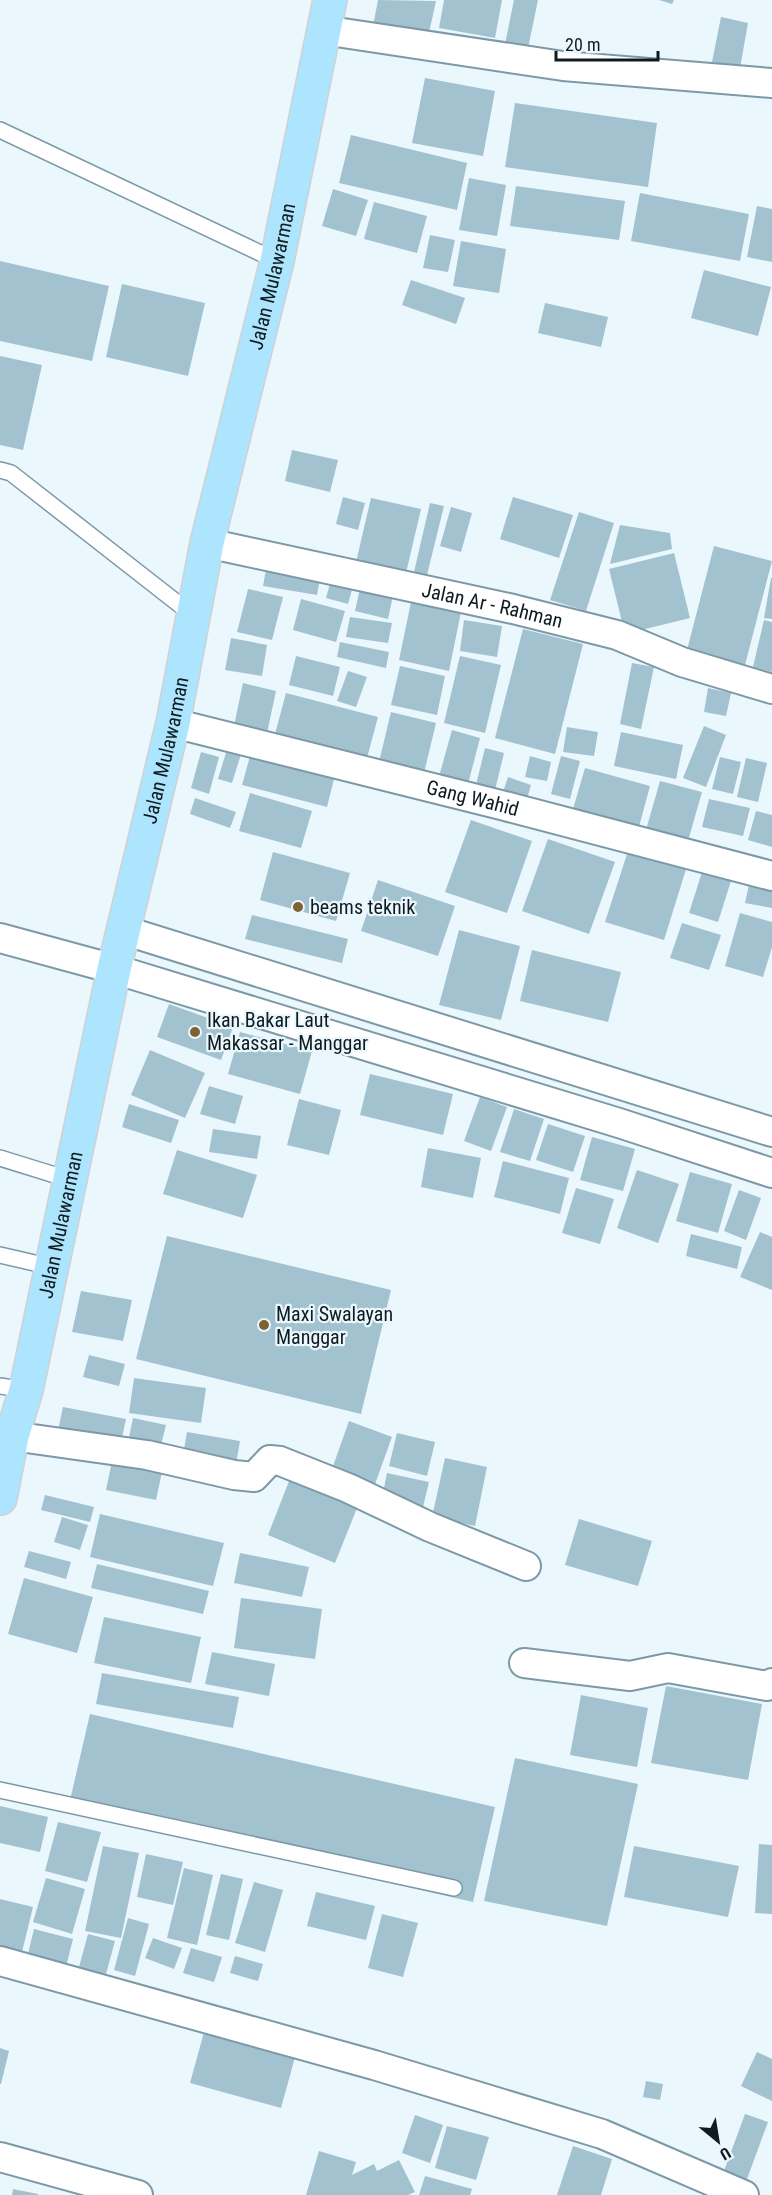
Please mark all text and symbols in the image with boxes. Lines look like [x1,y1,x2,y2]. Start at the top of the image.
scale bar [556,24,658,62]
text: 20 m [565,34,600,55]
street label: Jalan Mulawarman [243,201,300,352]
street label: Jalan Ar - Rahman [420,578,565,633]
street label: Jalan Mulawarman [137,675,193,826]
street label: Gang Wahid [424,775,521,821]
place label: beams teknik [310,895,415,919]
marker: beams teknik [291,900,305,914]
place label: Ikan Bakar Laut Makassar - Manggar [207,1008,368,1055]
marker: Ikan Bakar Laut Makassar - Manggar [188,1025,202,1039]
street label: Jalan Mulawarman [33,1149,88,1301]
place label: Maxi Swalayan Manggar [276,1302,393,1349]
marker: Maxi Swalayan Manggar [257,1318,271,1332]
north arrow [688,2111,748,2171]
text: U [717,2143,734,2164]

